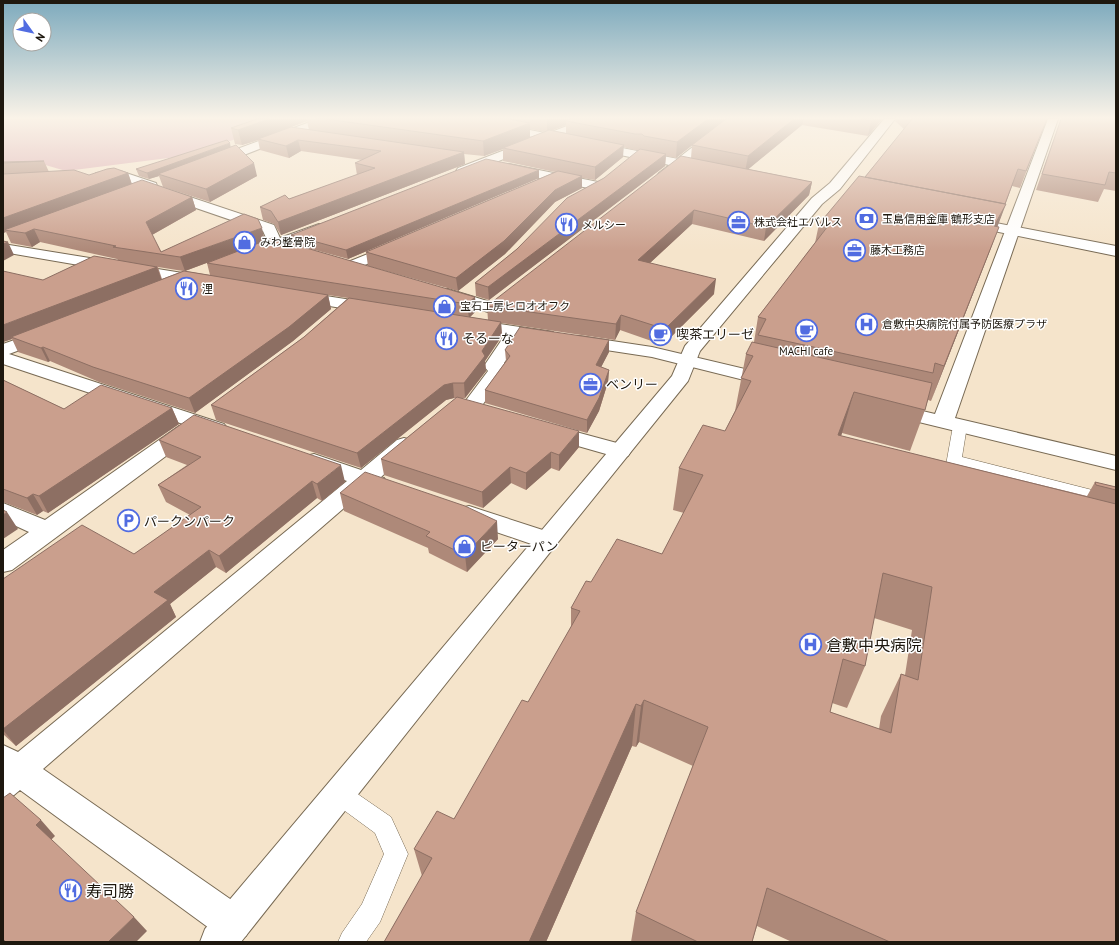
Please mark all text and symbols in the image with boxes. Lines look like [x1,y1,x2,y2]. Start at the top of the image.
north arrow [12,12,52,52]
text: N [33,31,48,44]
bank icon: 玉島信用金庫 鶴形支店 [854,206,880,232]
office icon: 株式会社エバルス [725,209,751,235]
restaurant icon: メルシー [554,212,580,238]
place label: 玉島信用金庫 鶴形支店 [882,212,995,226]
place label: 株式会社エバルス [754,215,842,229]
place label: メルシー [582,218,626,232]
shop icon: みわ整骨院 [231,229,257,255]
place label: みわ整骨院 [260,235,315,249]
office icon: 藤木工務店 [841,237,867,263]
place label: 藤木工務店 [870,243,925,257]
restaurant icon: 浬 [173,276,199,302]
place label: 浬 [202,282,213,296]
shop icon: 宝石工房ヒロオオフク [432,293,458,319]
place label: 宝石工房ヒロオオフク [460,299,570,313]
hospital icon: 倉敷中央病院付属予防医療プラザ [853,311,879,337]
place label: 倉敷中央病院付属予防医療プラザ [882,317,1047,331]
cafe icon: MACHI cafe [793,318,819,344]
cafe icon: 喫茶エリーゼ [648,321,674,347]
restaurant icon: そるーな [433,325,459,351]
place label: 喫茶エリーゼ [676,326,754,343]
place label: そるーな [462,330,514,347]
place label: MACHI cafe [779,344,833,358]
office icon: ベンリー [577,371,603,397]
place label: ベンリー [606,376,658,393]
parking icon: パークンパーク [116,508,142,534]
place label: パークンパーク [144,513,235,530]
shop icon: ピーターパン [451,533,477,559]
place label: ピーターパン [480,538,559,555]
hospital icon: 倉敷中央病院 [798,632,824,658]
place label: 倉敷中央病院 [826,635,922,655]
restaurant icon: 寿司勝 [58,878,84,904]
place label: 寿司勝 [86,881,134,901]

